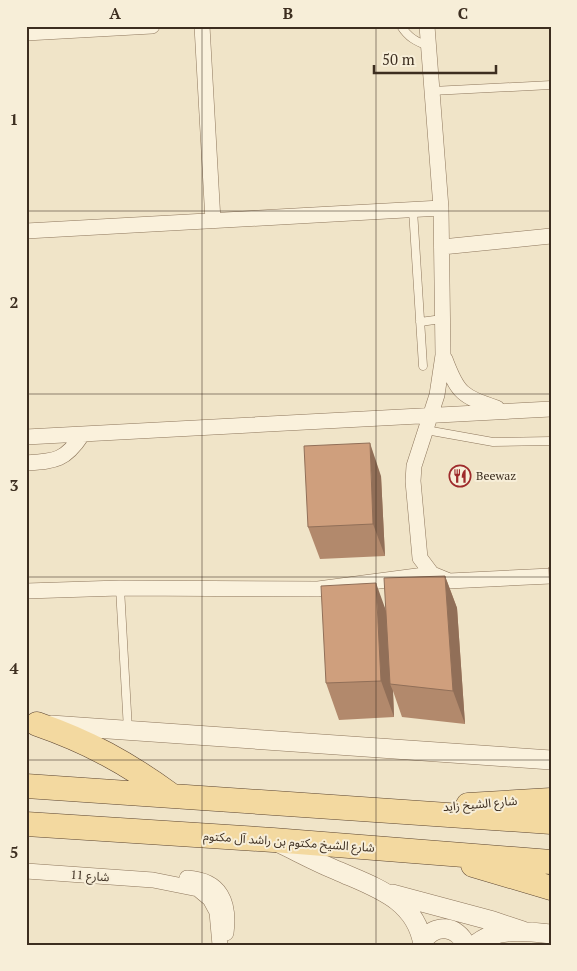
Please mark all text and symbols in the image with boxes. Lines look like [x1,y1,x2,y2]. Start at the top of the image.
text: A [109,2,121,24]
text: B [283,2,293,24]
text: C [458,2,468,24]
scale bar [374,42,497,74]
text: 50 m [382,49,415,69]
text: 1 [9,108,19,130]
text: 2 [9,291,19,313]
restaurant icon: Beewaz [448,464,472,488]
place label: Beewaz [476,468,516,483]
text: 3 [9,474,19,496]
text: 4 [9,657,19,679]
street label: شارع الشيخ زايد [442,793,518,816]
street label: شارع الشيخ مكتوم بن راشد آل مكتوم [203,828,375,857]
text: 5 [9,841,19,863]
street label: شارع 11 [70,867,110,886]

